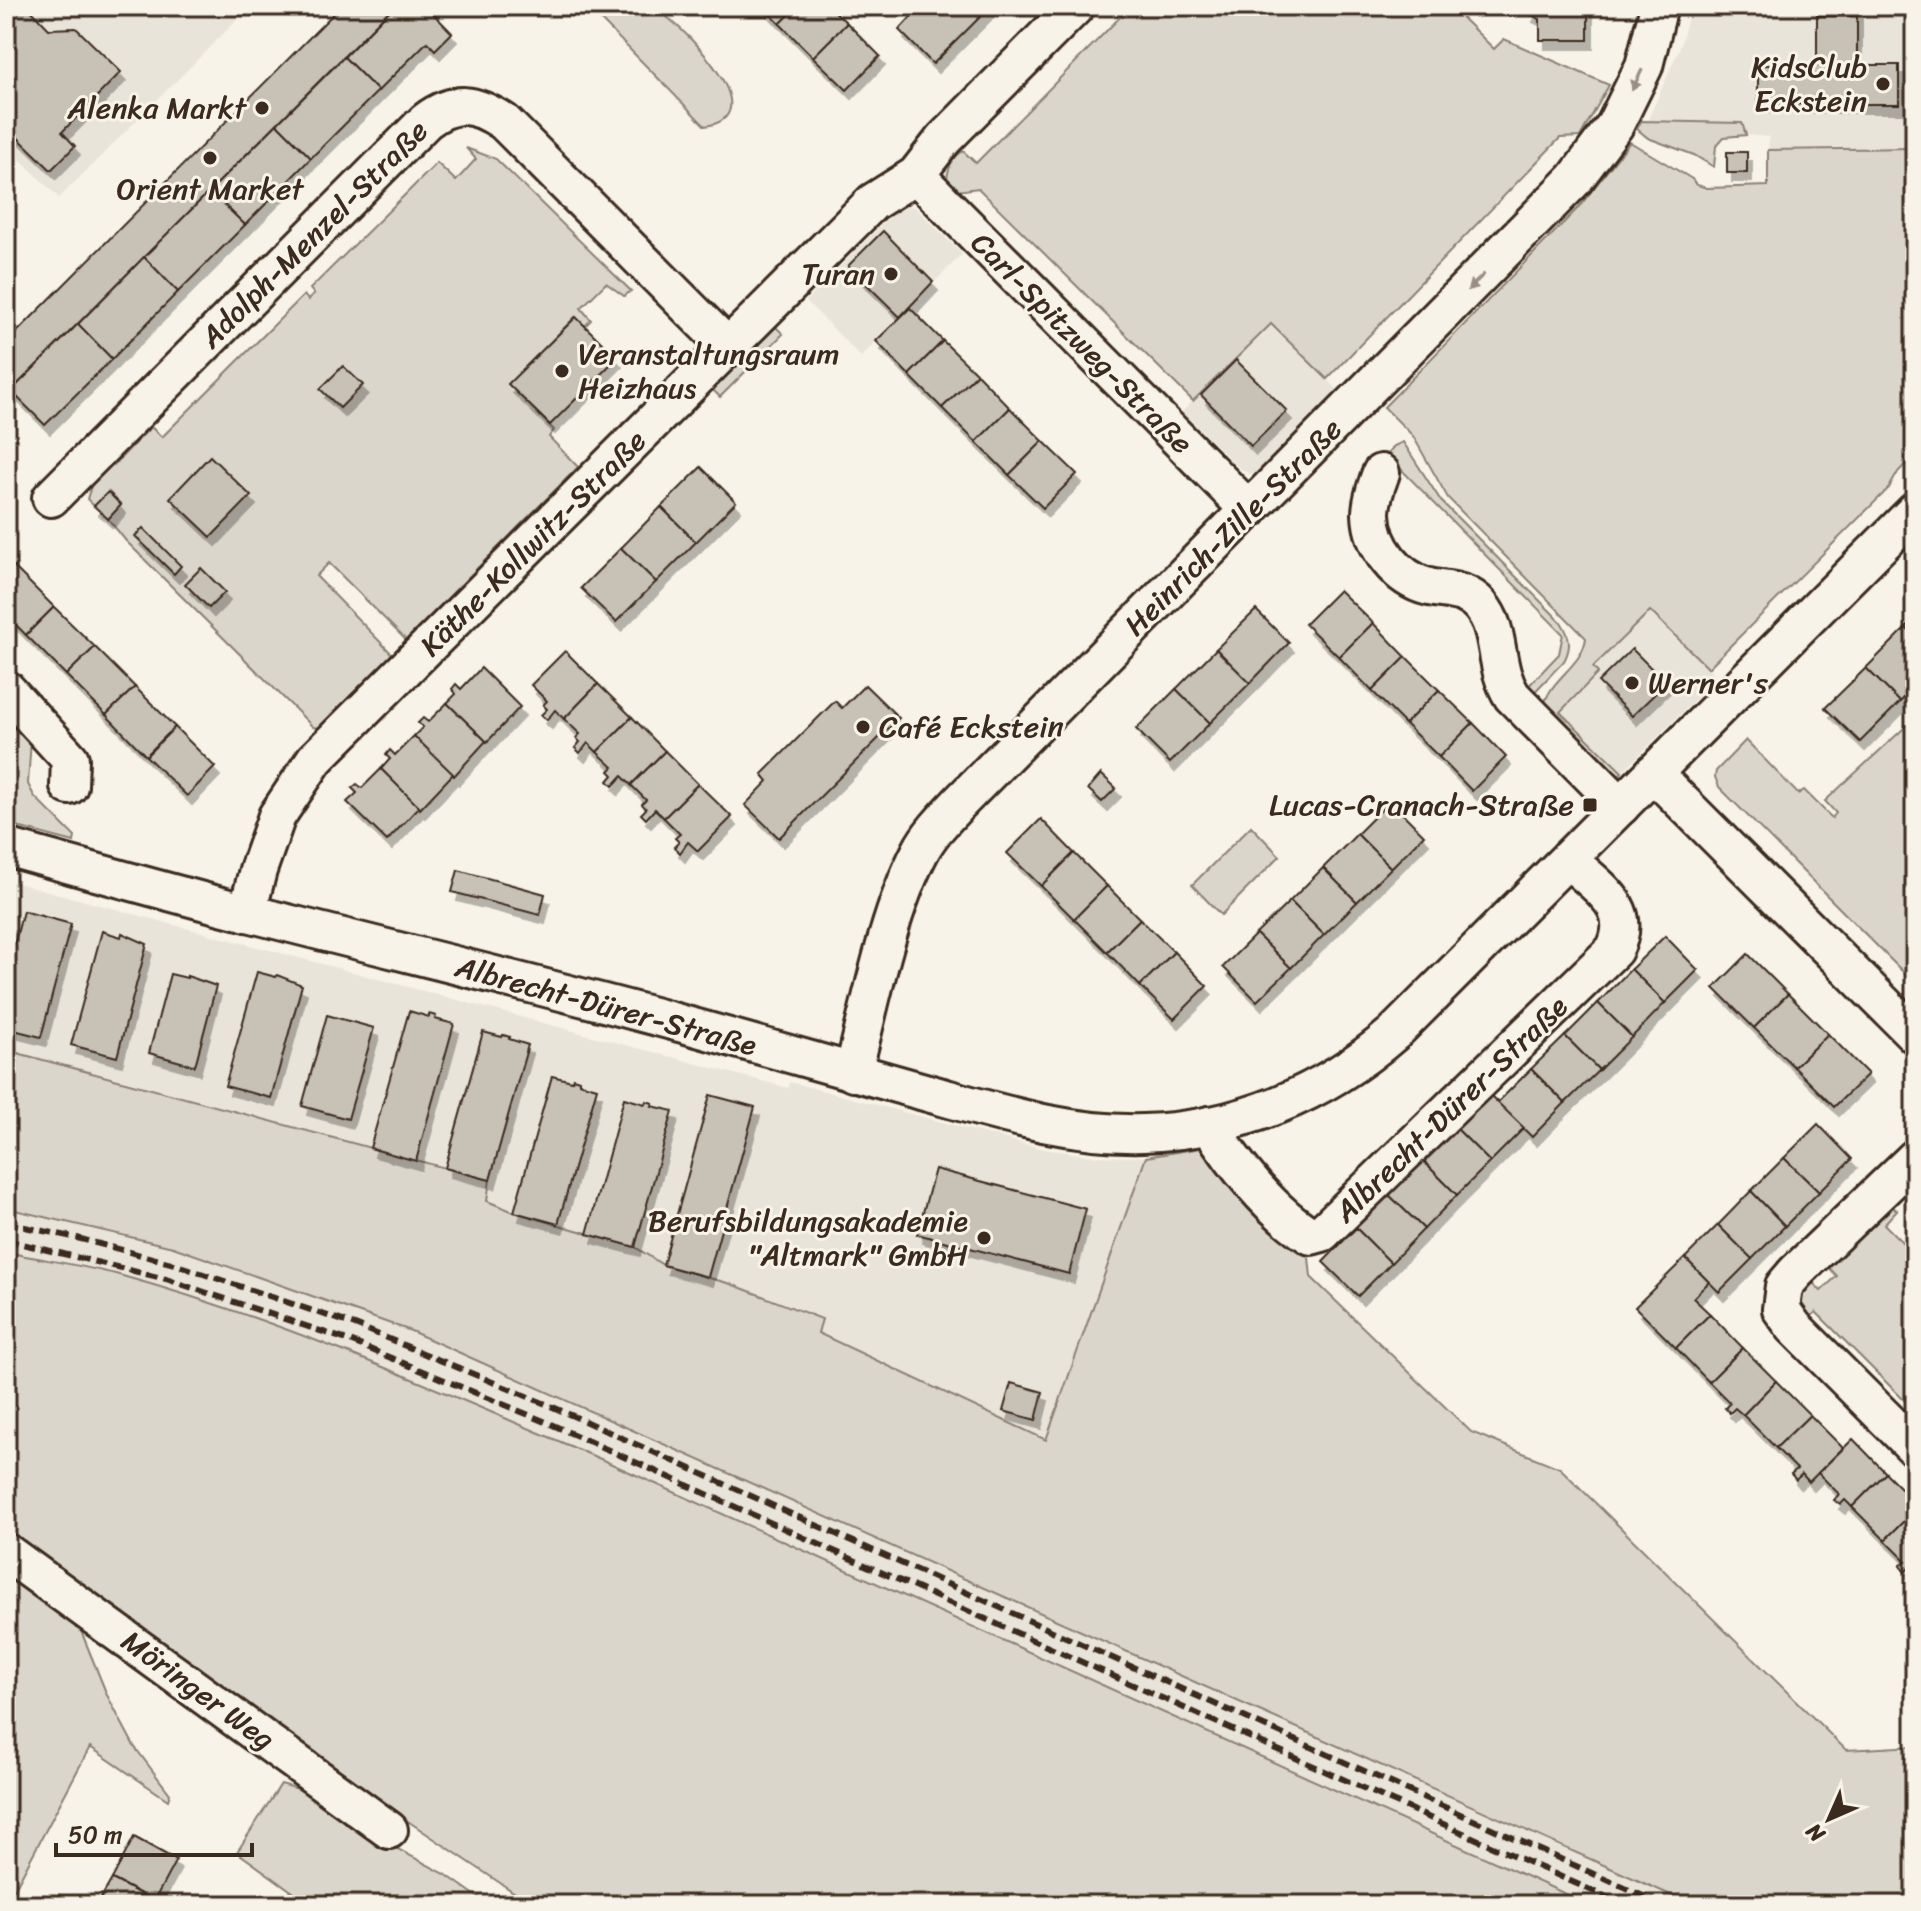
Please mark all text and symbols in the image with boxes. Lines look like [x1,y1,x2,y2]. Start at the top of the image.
place label: KidsClub Eckstein [1751,40,1867,128]
one-way arrow [1630,69,1643,92]
marker: KidsClub Eckstein [1874,75,1892,93]
place label: Alenka Markt [67,81,248,135]
marker: Alenka Markt [253,99,271,117]
street label: Adolph-Menzel-Straße [185,106,442,363]
marker: Orient Market [201,149,219,167]
place label: Orient Market [117,162,305,216]
street label: Carl-Spitzweg-Straße [957,218,1207,468]
place label: Turan [801,247,875,301]
marker: Turan [882,265,900,283]
one-way arrow [1467,272,1486,291]
place label: Veranstaltungsraum Heizhaus [578,327,840,415]
marker: Veranstaltungsraum Heizhaus [553,362,571,380]
street label: Heinrich-Zille-Straße [1110,404,1356,650]
street label: Käthe-Kollwitz-Straße [406,416,660,670]
place label: Werner's [1648,656,1768,710]
marker: Werner's [1623,674,1641,692]
place label: Café Eckstein [879,700,1064,754]
marker: Café Eckstein [854,718,872,736]
place label: Lucas-Cranach-Straße [1269,778,1574,832]
marker: Lucas-Cranach-Straße [1581,796,1599,814]
street label: Albrecht-Dürer-Straße [448,940,763,1072]
street label: Albrecht-Dürer-Straße [1320,982,1581,1237]
place label: Berufsbildungsakademie "Altmark" GmbH [648,1194,968,1282]
marker: Berufsbildungsakademie "Altmark" GmbH [975,1229,993,1247]
street label: Möringer Weg [109,1615,287,1765]
north arrow [1789,1779,1869,1859]
scale bar [56,1807,252,1857]
text: N [1796,1813,1835,1853]
text: 50 m [68,1814,123,1856]

